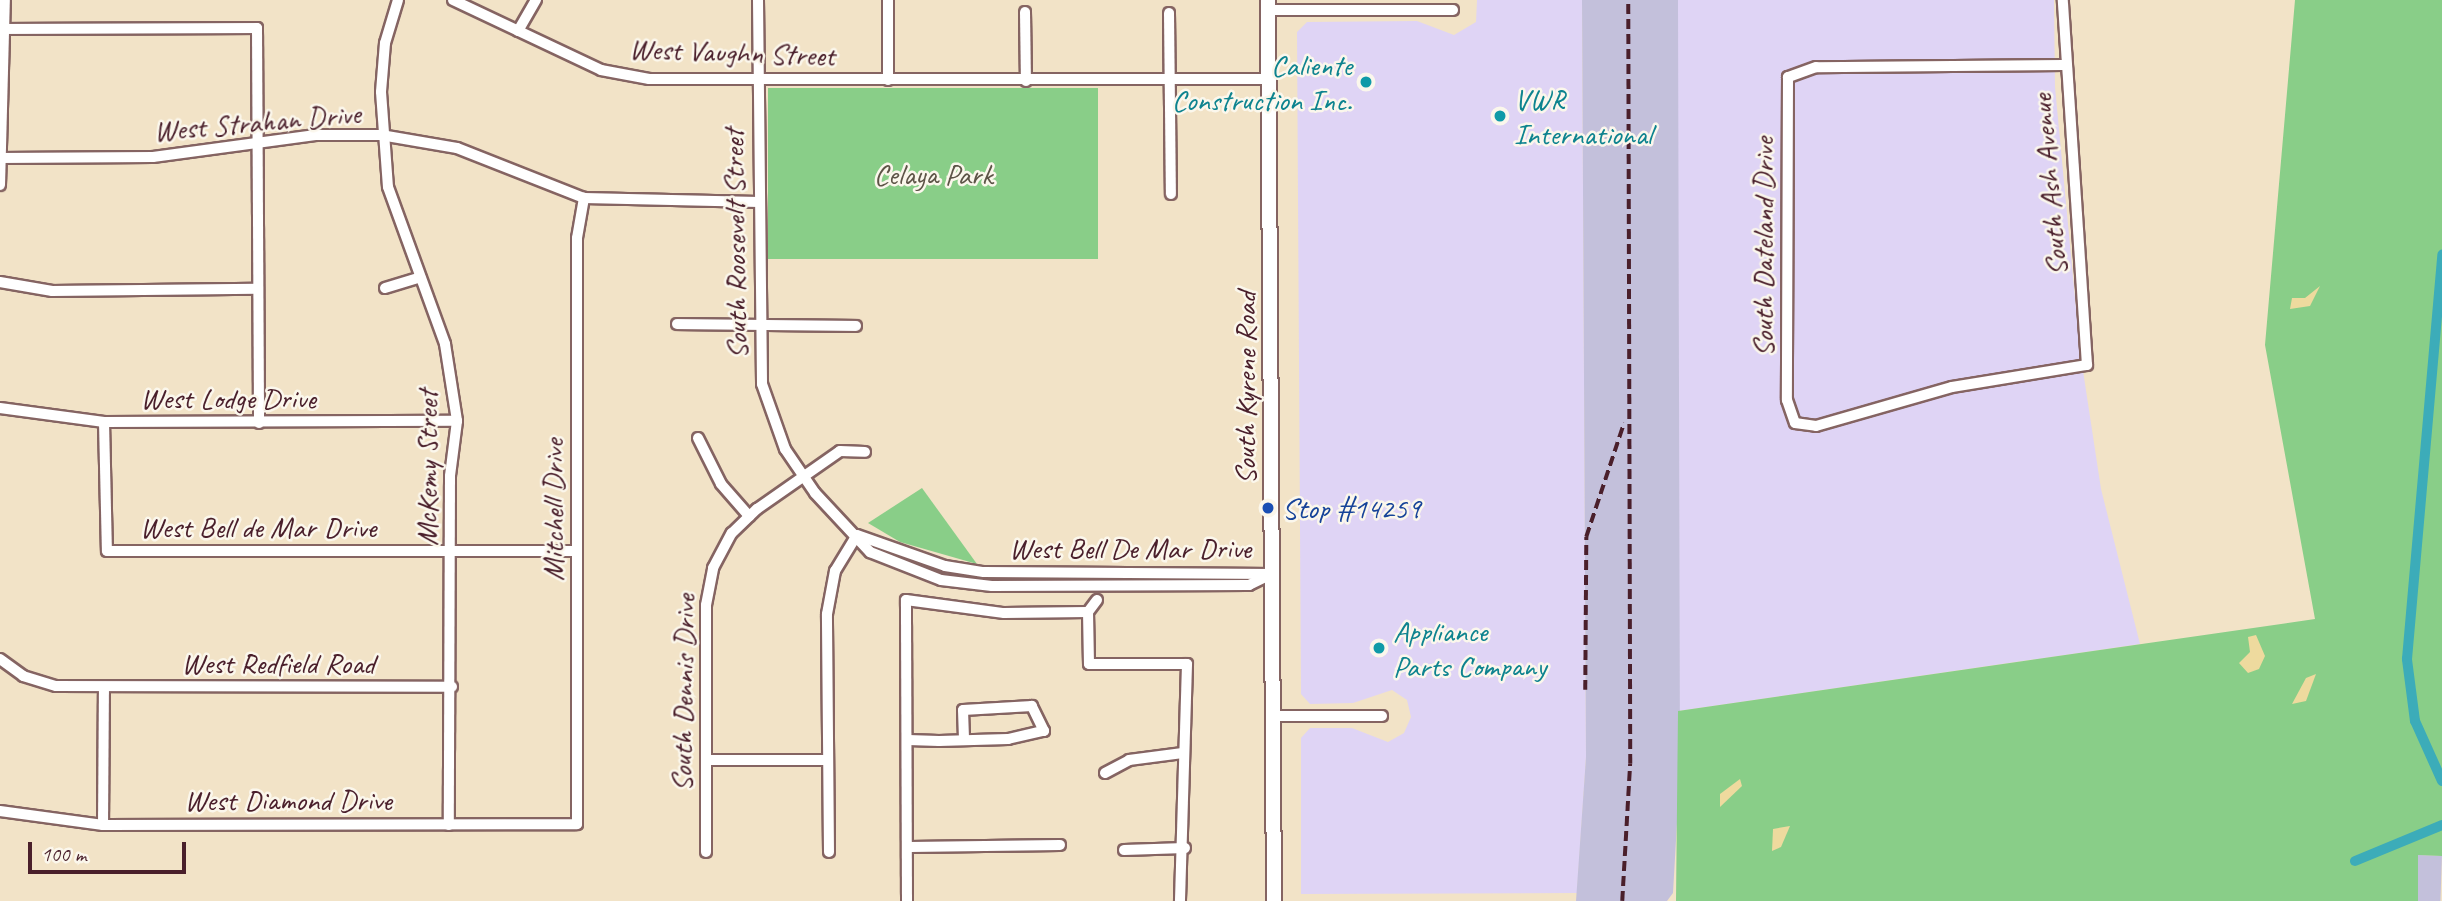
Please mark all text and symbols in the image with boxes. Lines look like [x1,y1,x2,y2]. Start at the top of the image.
street label: West Vaughn Street [628,30,836,74]
place label: Caliente Construction Inc. [1173,47,1352,118]
marker: Caliente Construction Inc. [1358,74,1374,90]
place label: VWR International [1514,81,1652,152]
street label: South Ash Avenue [2023,93,2075,277]
street label: West Strahan Drive [152,95,362,149]
marker: VWR International [1492,108,1508,124]
street label: South Roosevelt Street [715,128,755,360]
street label: South Dateland Drive [1745,137,1781,357]
park label: Celaya Park [874,156,992,192]
street label: South Kyrene Road [1227,292,1263,484]
street label: West Lodge Drive [140,380,316,416]
street label: McKemy Street [409,389,445,547]
street label: Mitchell Drive [535,439,571,581]
place label: Stop #14259 [1282,490,1421,526]
marker: Stop #14259 [1260,500,1276,516]
street label: West Bell de Mar Drive [139,509,377,545]
street label: West Bell De Mar Drive [1008,530,1252,566]
street label: South Dennis Drive [663,594,703,792]
place label: Appliance Parts Company [1393,613,1546,684]
marker: Appliance Parts Company [1371,640,1387,656]
street label: West Redfield Road [181,645,375,681]
street label: West Diamond Drive [184,782,392,818]
scale bar [32,828,189,872]
text: 100 m [41,841,86,867]

